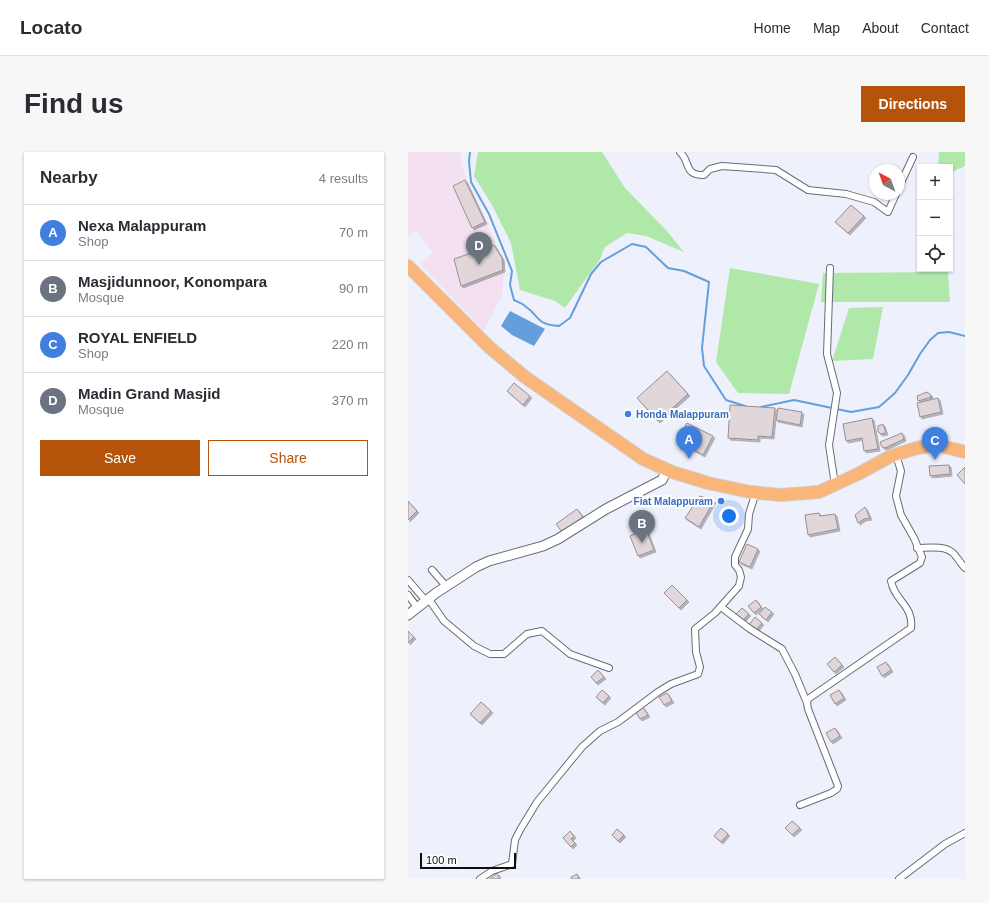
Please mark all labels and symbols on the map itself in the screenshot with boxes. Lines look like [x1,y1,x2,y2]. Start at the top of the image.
north arrow [869,164,905,200]
pin: D [466,232,492,265]
marker: Honda Malappuram [623,409,633,419]
place label: Honda Malappuram [636,409,729,420]
pin: A [676,426,702,459]
pin: C [922,427,948,460]
place label: Fiat Malappuram [634,496,713,507]
marker: Fiat Malappuram [716,496,726,506]
your location [719,506,739,526]
pin: B [629,510,655,543]
scale bar [420,851,516,870]

